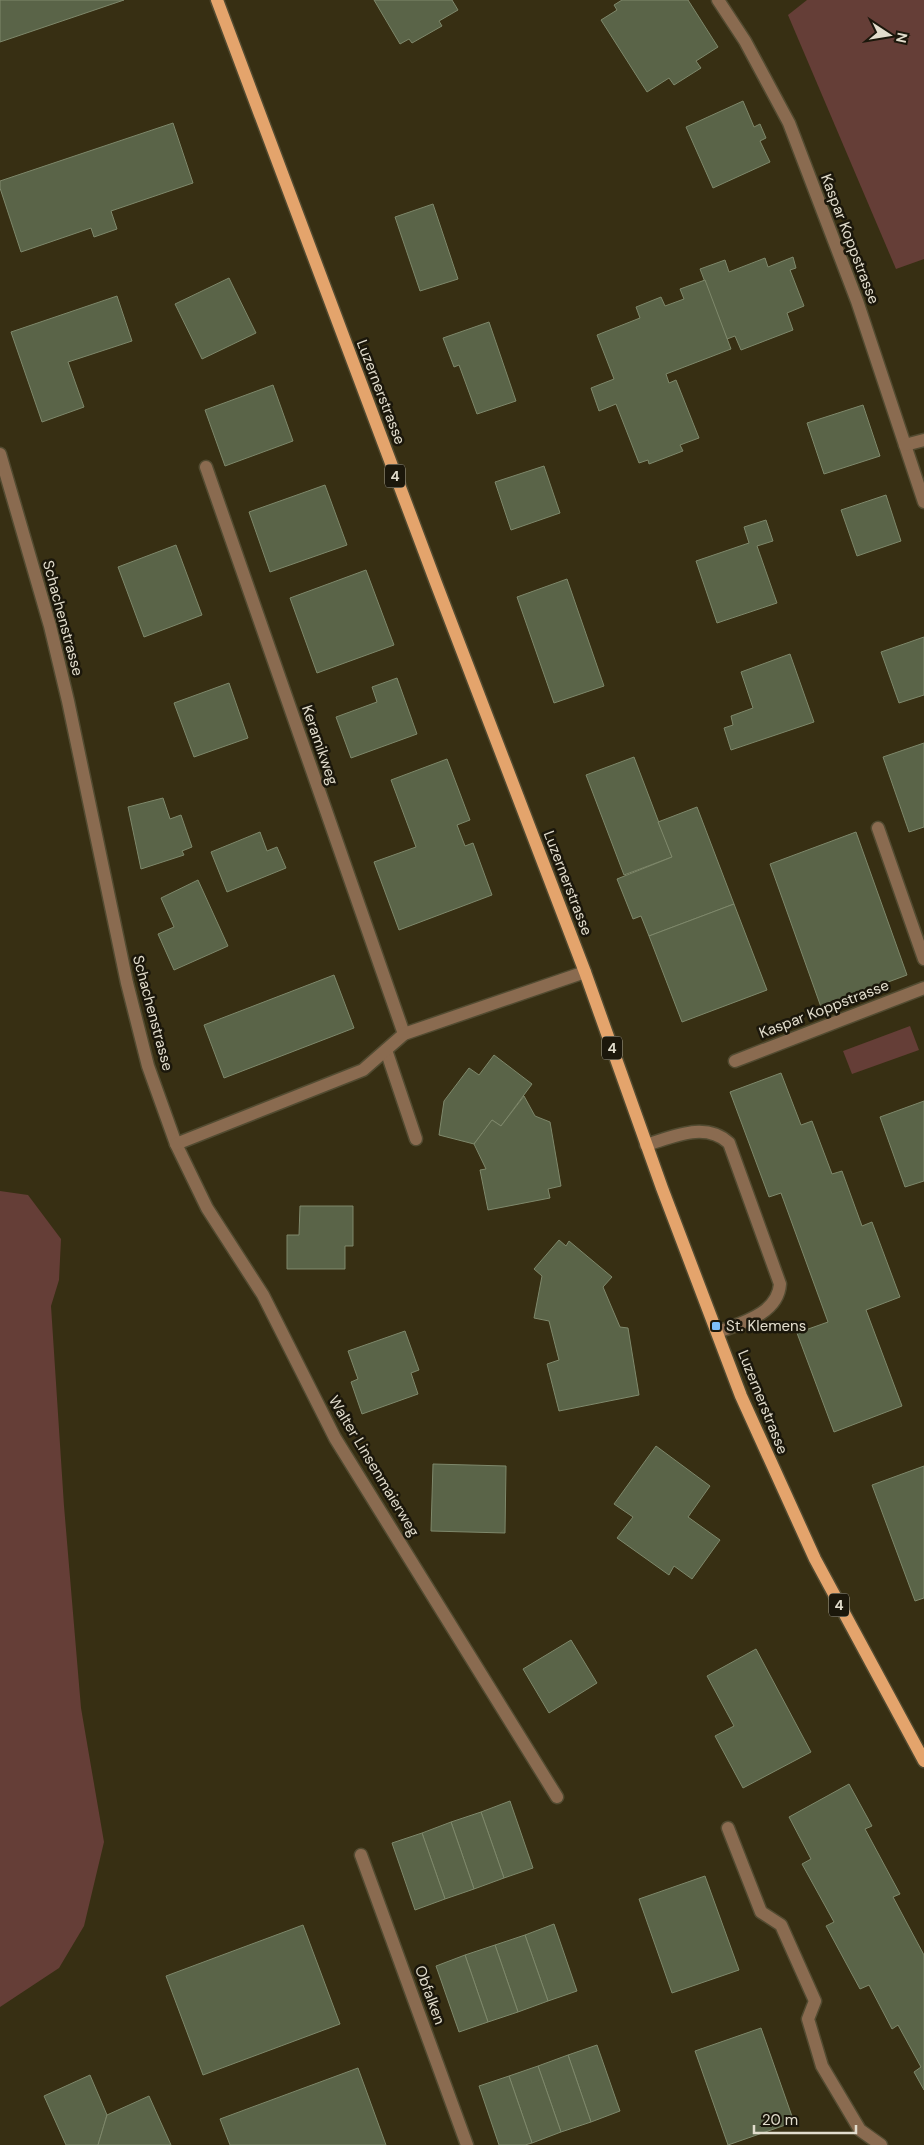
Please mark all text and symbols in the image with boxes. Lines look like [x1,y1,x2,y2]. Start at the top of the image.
north arrow [864,10,914,60]
text: N [892,31,912,45]
street label: Kaspar Koppstrasse [816,171,884,307]
street label: Luzernerstrasse [352,337,410,447]
road number: 4 [385,464,405,488]
street label: Schachenstrasse [38,558,88,678]
street label: Keramikweg [297,702,343,788]
street label: Luzernerstrasse [539,828,597,938]
street label: Schachenstrasse [128,953,178,1073]
street label: Kaspar Koppstrasse [756,975,892,1043]
road number: 4 [602,1036,622,1060]
place label: St. Klemens [726,1316,806,1336]
marker: St. Klemens [710,1320,722,1332]
street label: Luzernerstrasse [733,1347,793,1457]
street label: Walter Linsenmaierweg [324,1392,424,1540]
road number: 4 [829,1594,849,1616]
street label: Obfalken [410,1963,450,2027]
scale bar [754,2102,856,2134]
text: 20 m [762,2110,798,2130]

